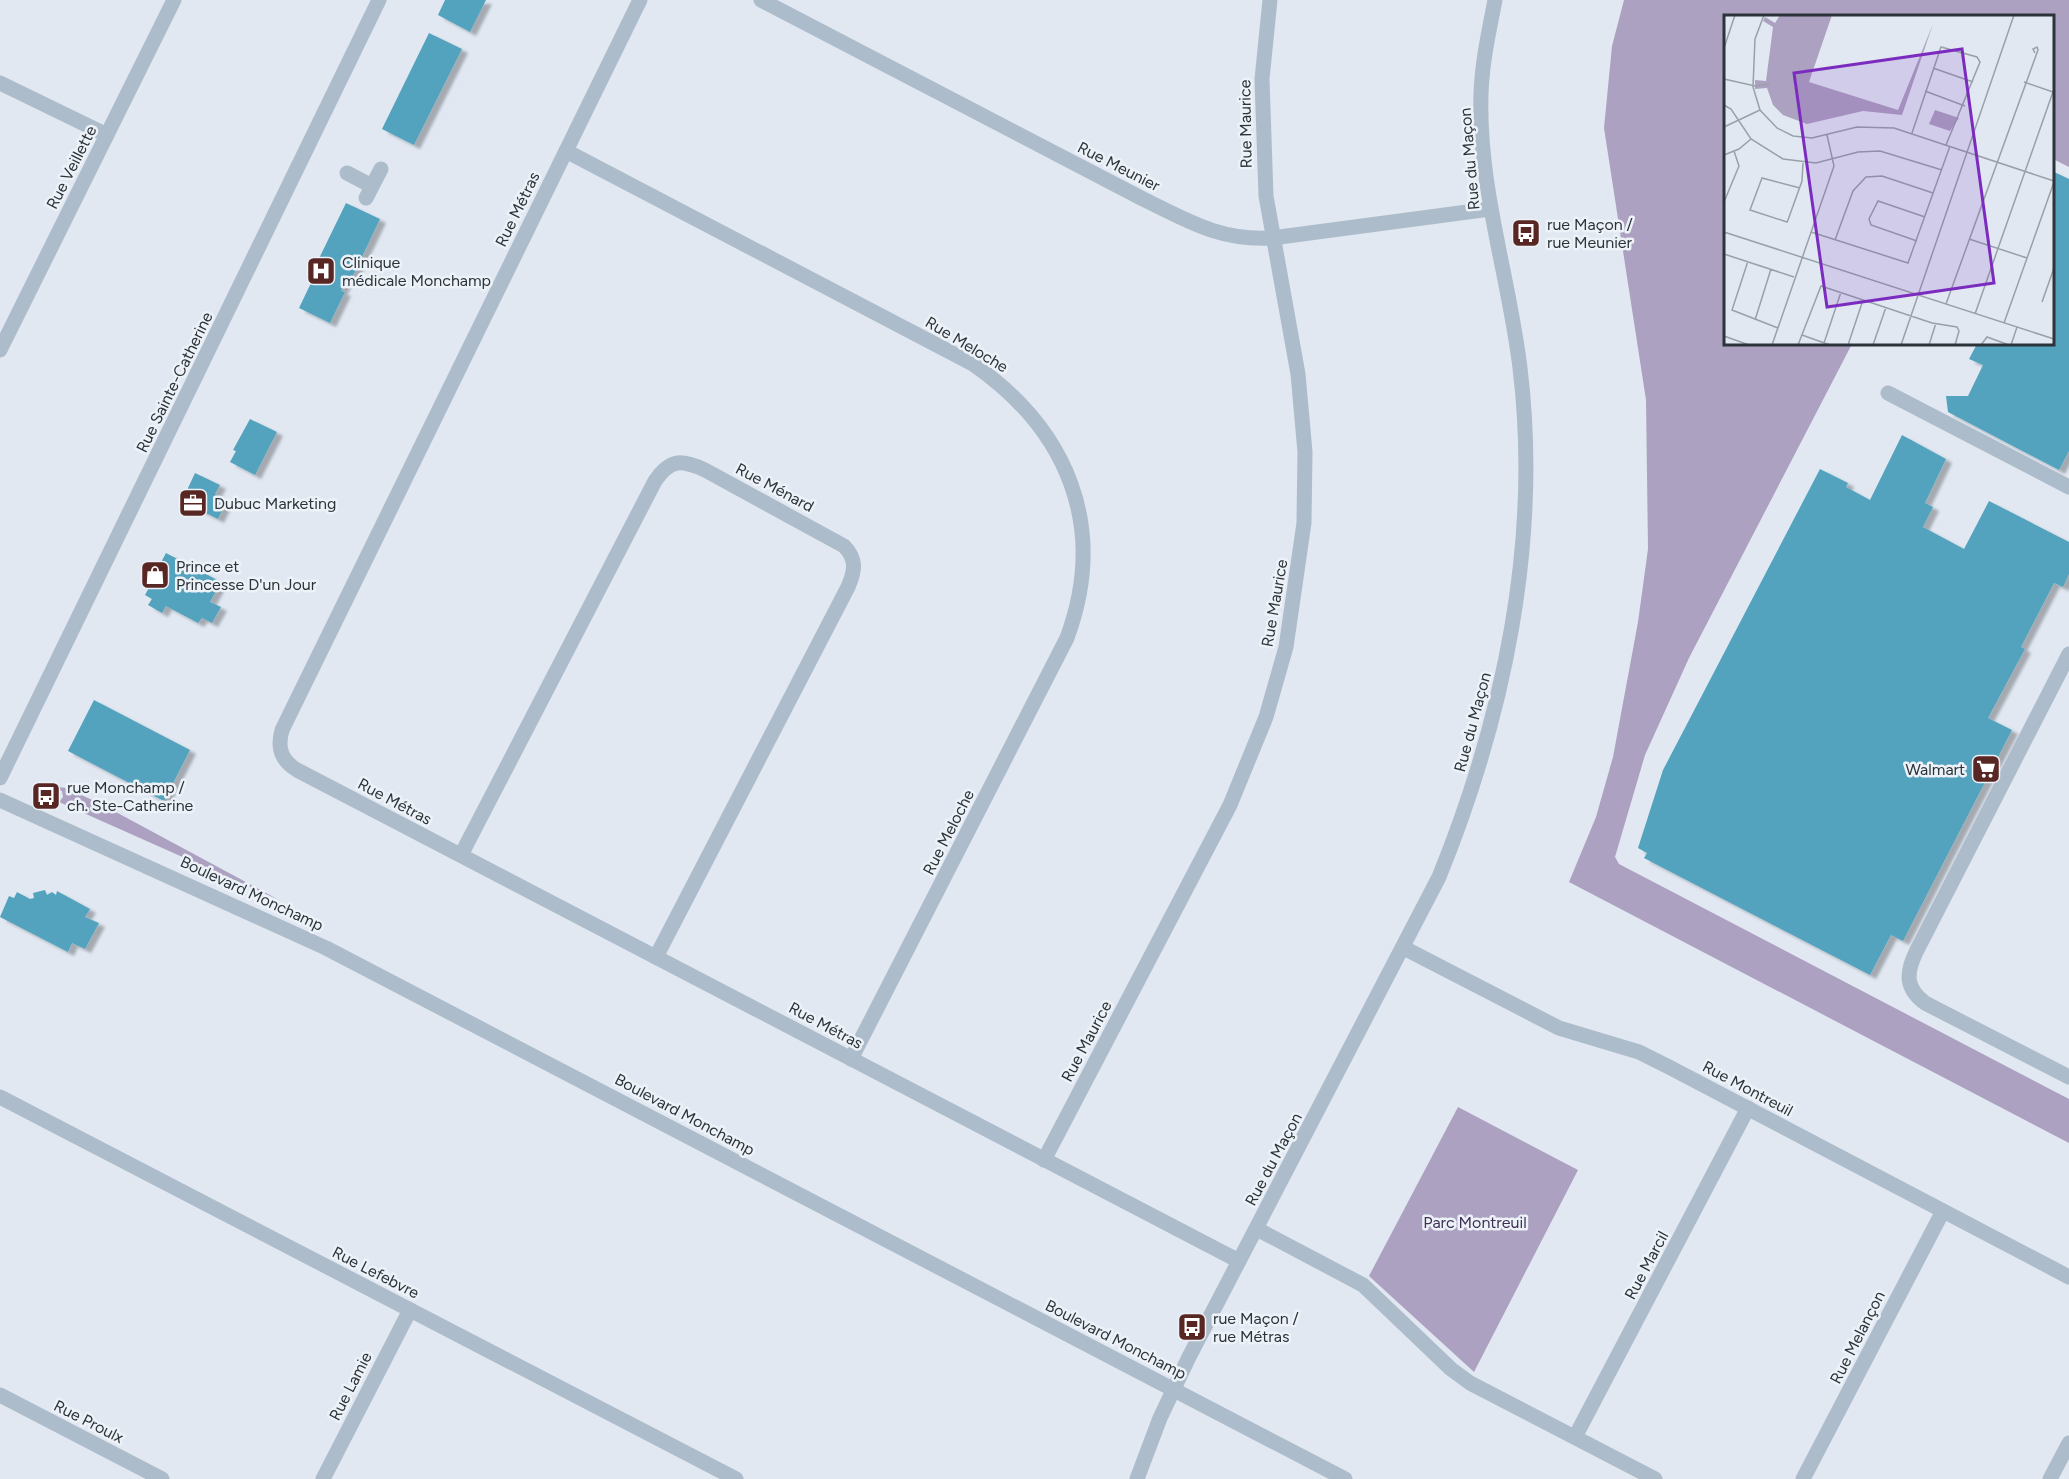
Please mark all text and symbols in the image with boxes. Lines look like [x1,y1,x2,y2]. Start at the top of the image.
inset map [1724,15,2054,345]
street label: Rue Maurice [1235,79,1256,169]
street label: Rue du Maçon [1456,107,1483,211]
street label: Rue Veillette [42,122,101,212]
street label: Rue Meunier [1075,138,1164,196]
street label: Rue Métras [491,169,544,250]
place label: rue Maçon / rue Meunier [1547,215,1633,252]
bus stop icon: rue Maçon / rue Meunier [1510,217,1542,249]
place label: Clinique médicale Monchamp [342,253,491,290]
hospital icon: Clinique médicale Monchamp [305,255,337,287]
street label: Rue Sainte-Catherine [132,309,217,456]
street label: Rue Meloche [922,312,1012,377]
street label: Rue Ménard [732,459,817,516]
office icon: Dubuc Marketing [177,487,209,519]
place label: Dubuc Marketing [214,494,336,513]
place label: Prince et Princesse D'un Jour [176,557,317,594]
street label: Rue Maurice [1257,557,1292,648]
shop icon: Prince et Princesse D'un Jour [139,559,171,591]
street label: Rue du Maçon [1450,670,1495,774]
supermarket icon: Walmart [1970,753,2002,785]
place label: Walmart [1905,760,1965,779]
street label: Rue Métras [355,774,435,829]
place label: rue Monchamp / ch. Ste-Catherine [67,778,194,815]
bus stop icon: rue Monchamp / ch. Ste-Catherine [30,780,62,812]
street label: Rue Meloche [919,786,978,878]
street label: Boulevard Monchamp [177,852,326,935]
street label: Rue Maurice [1057,997,1116,1085]
street label: Rue Métras [786,998,866,1053]
street label: Rue Montreuil [1699,1057,1796,1120]
street label: Boulevard Monchamp [612,1070,758,1159]
street label: Rue du Maçon [1241,1109,1306,1209]
park label: Parc Montreuil [1423,1213,1527,1232]
street label: Rue Marcil [1621,1228,1672,1303]
street label: Rue Lefebvre [329,1242,423,1303]
street label: Rue Melançon [1826,1288,1889,1387]
street label: Boulevard Monchamp [1042,1296,1189,1383]
place label: rue Maçon / rue Métras [1213,1309,1299,1346]
bus stop icon: rue Maçon / rue Métras [1176,1311,1208,1343]
street label: Rue Lamie [325,1349,376,1424]
street label: Rue Proulx [51,1396,127,1447]

